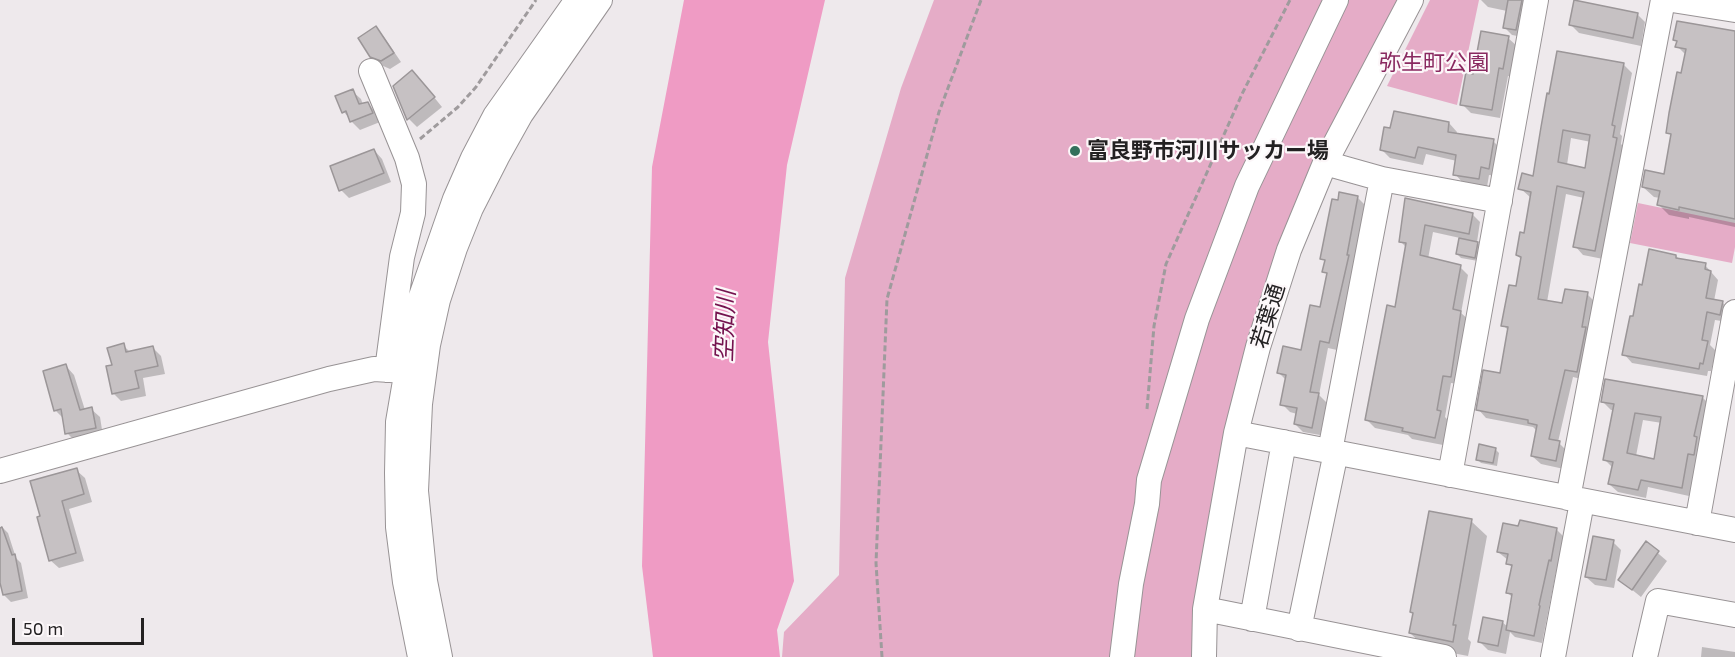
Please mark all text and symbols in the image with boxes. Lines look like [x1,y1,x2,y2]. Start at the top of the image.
park label: 弥生町公園 [1379,50,1489,76]
place label: 富良野市河川サッカー場 [1087,138,1329,164]
marker: 富良野市河川サッカー場 [1068,144,1082,158]
street label: 若葉通 [1246,281,1290,351]
water label: 空知川 [709,290,741,362]
scale bar [15,606,147,644]
text: 50 m [23,617,63,639]

